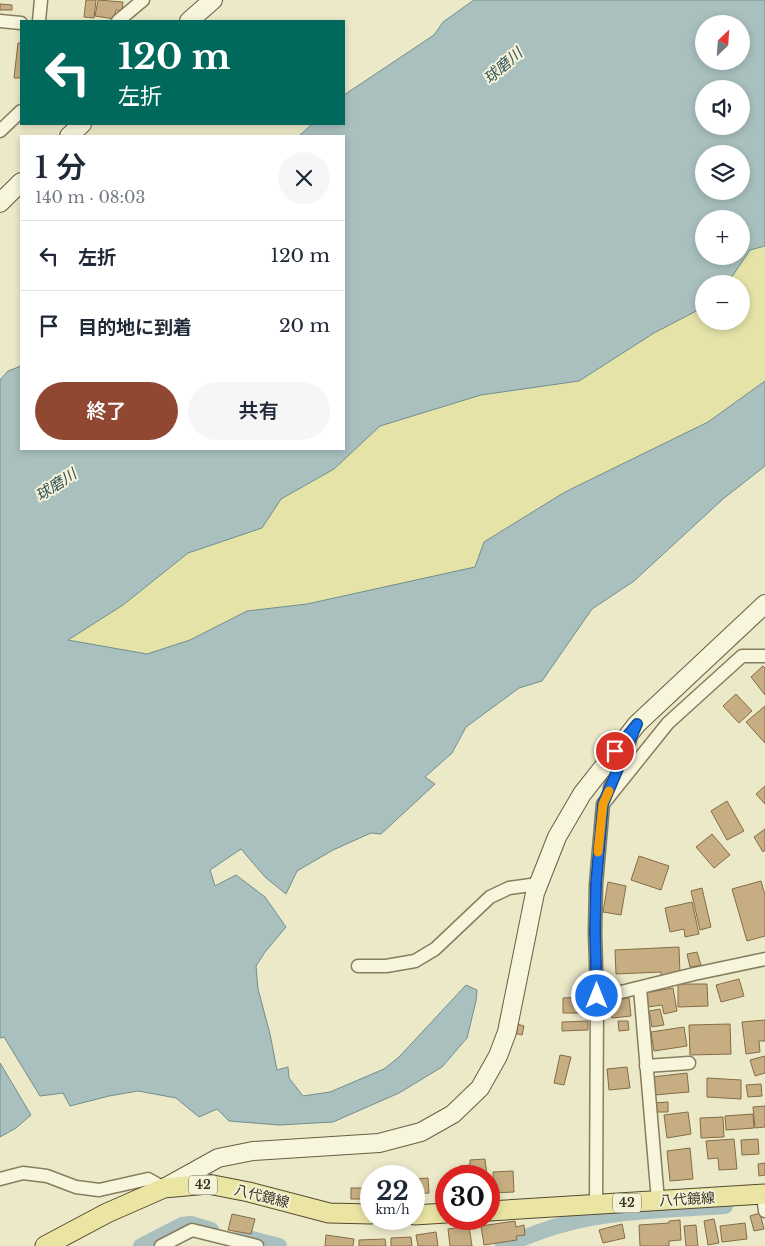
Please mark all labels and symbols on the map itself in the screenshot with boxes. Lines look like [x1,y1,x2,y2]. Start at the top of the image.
north arrow [695,15,750,70]
water label: 球磨川 [479,42,527,88]
water label: 球磨川 [32,463,81,505]
pin [594,730,636,772]
position arrow [570,969,622,1021]
speed limit sign: 30 [435,1165,500,1230]
road number: 42 [189,1176,217,1194]
street label: 八代鏡線 [233,1180,291,1212]
street label: 八代鏡線 [659,1189,715,1209]
road number: 42 [613,1194,641,1212]

